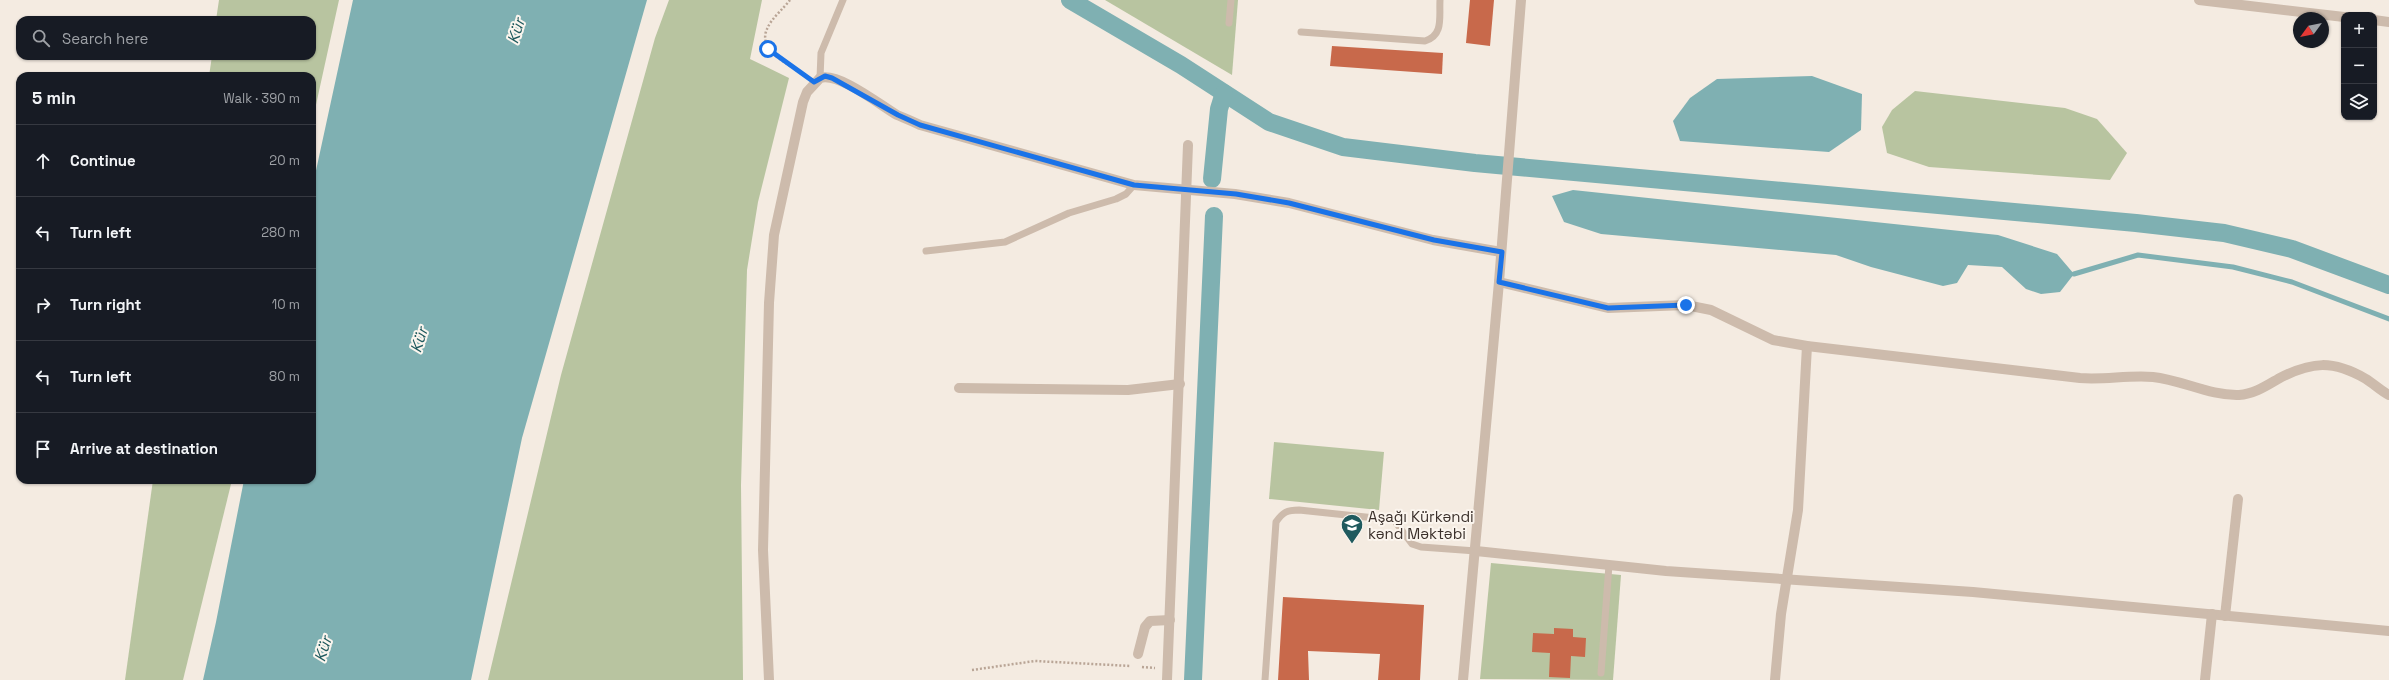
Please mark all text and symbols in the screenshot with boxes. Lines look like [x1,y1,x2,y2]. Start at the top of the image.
north arrow [2293,12,2329,48]
map controls [2341,12,2377,120]
button: + [2341,12,2377,48]
water label: Kür [502,14,530,46]
search box [16,16,316,60]
icon: search [30,27,52,49]
text: Search here [62,29,148,48]
route start [759,40,777,58]
button: − [2341,48,2377,84]
button: layers [2341,84,2377,120]
text: 5 min [32,87,76,109]
text: Walk · 390 m [223,90,300,107]
icon: ahead [32,150,54,172]
text: Continue [70,151,136,170]
text: 20 m [269,152,300,169]
icon: left [32,222,54,244]
text: Turn left [70,223,132,242]
text: 280 m [261,224,300,241]
icon: right [32,294,54,316]
text: Turn right [70,295,141,314]
text: 10 m [272,296,300,313]
route end [1677,296,1695,314]
water label: Kür [405,323,433,355]
icon: left [32,366,54,388]
text: Turn left [70,367,132,386]
text: 80 m [269,368,300,385]
icon: arrive [32,438,54,460]
text: Arrive at destination [70,439,218,458]
place label: Aşağı Kürkəndi kənd Məktəbi [1368,507,1474,543]
school or university icon: Aşağı Kürkəndi kənd Məktəbi [1339,512,1365,545]
water label: Kür [309,632,337,664]

